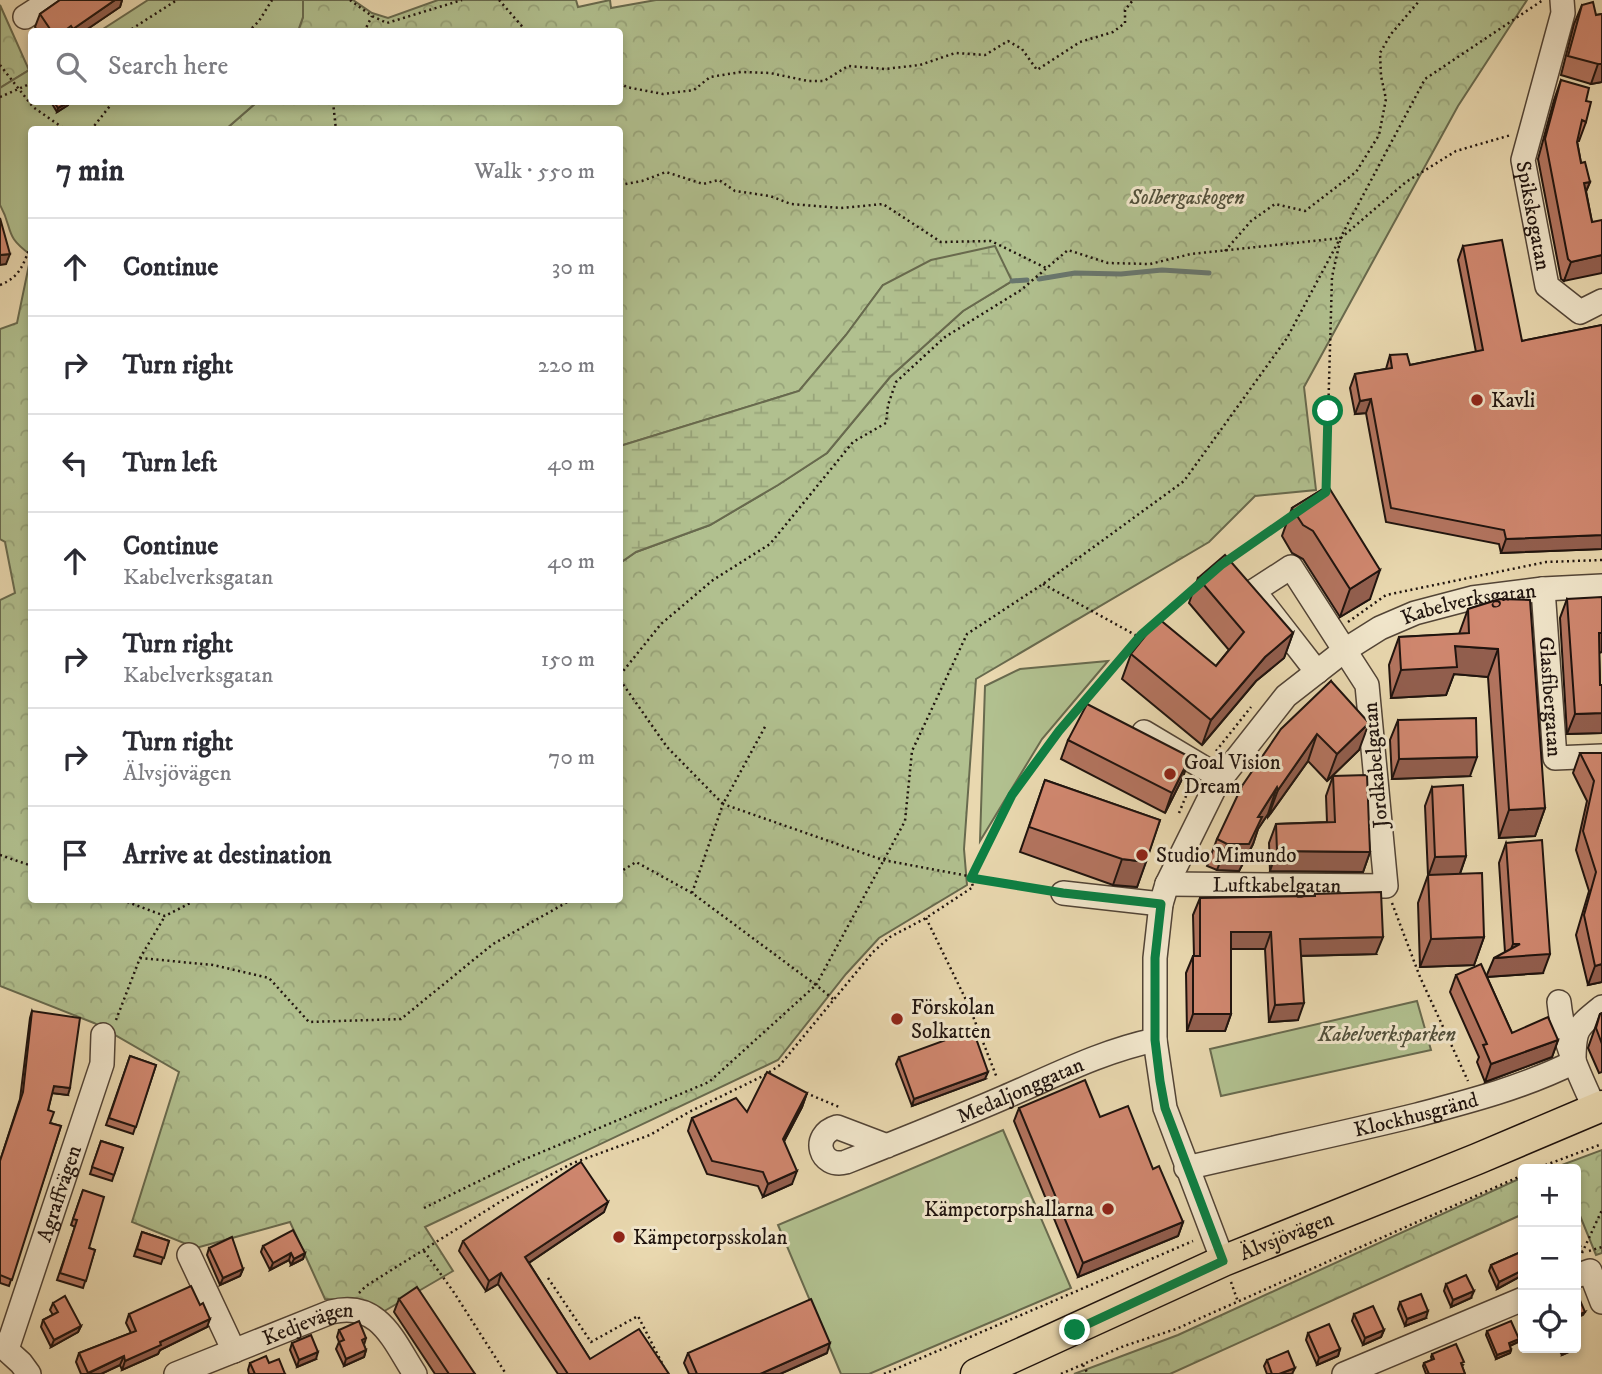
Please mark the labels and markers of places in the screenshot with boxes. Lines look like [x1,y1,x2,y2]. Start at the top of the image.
place label: Kavli [1491,388,1535,414]
marker: Kavli [1469,392,1485,408]
place label: Goal Vision Dream [1184,750,1281,800]
marker: Goal Vision Dream [1162,766,1178,782]
place label: Studio Mimundo [1156,843,1297,869]
marker: Studio Mimundo [1134,847,1150,863]
place label: Förskolan Solkatten [911,995,995,1045]
marker: Förskolan Solkatten [889,1011,905,1027]
place label: Kämpetorpshallarna [924,1197,1094,1223]
marker: Kämpetorpshallarna [1100,1201,1116,1217]
place label: Kämpetorpsskolan [633,1225,788,1251]
marker: Kämpetorpsskolan [611,1229,627,1245]

